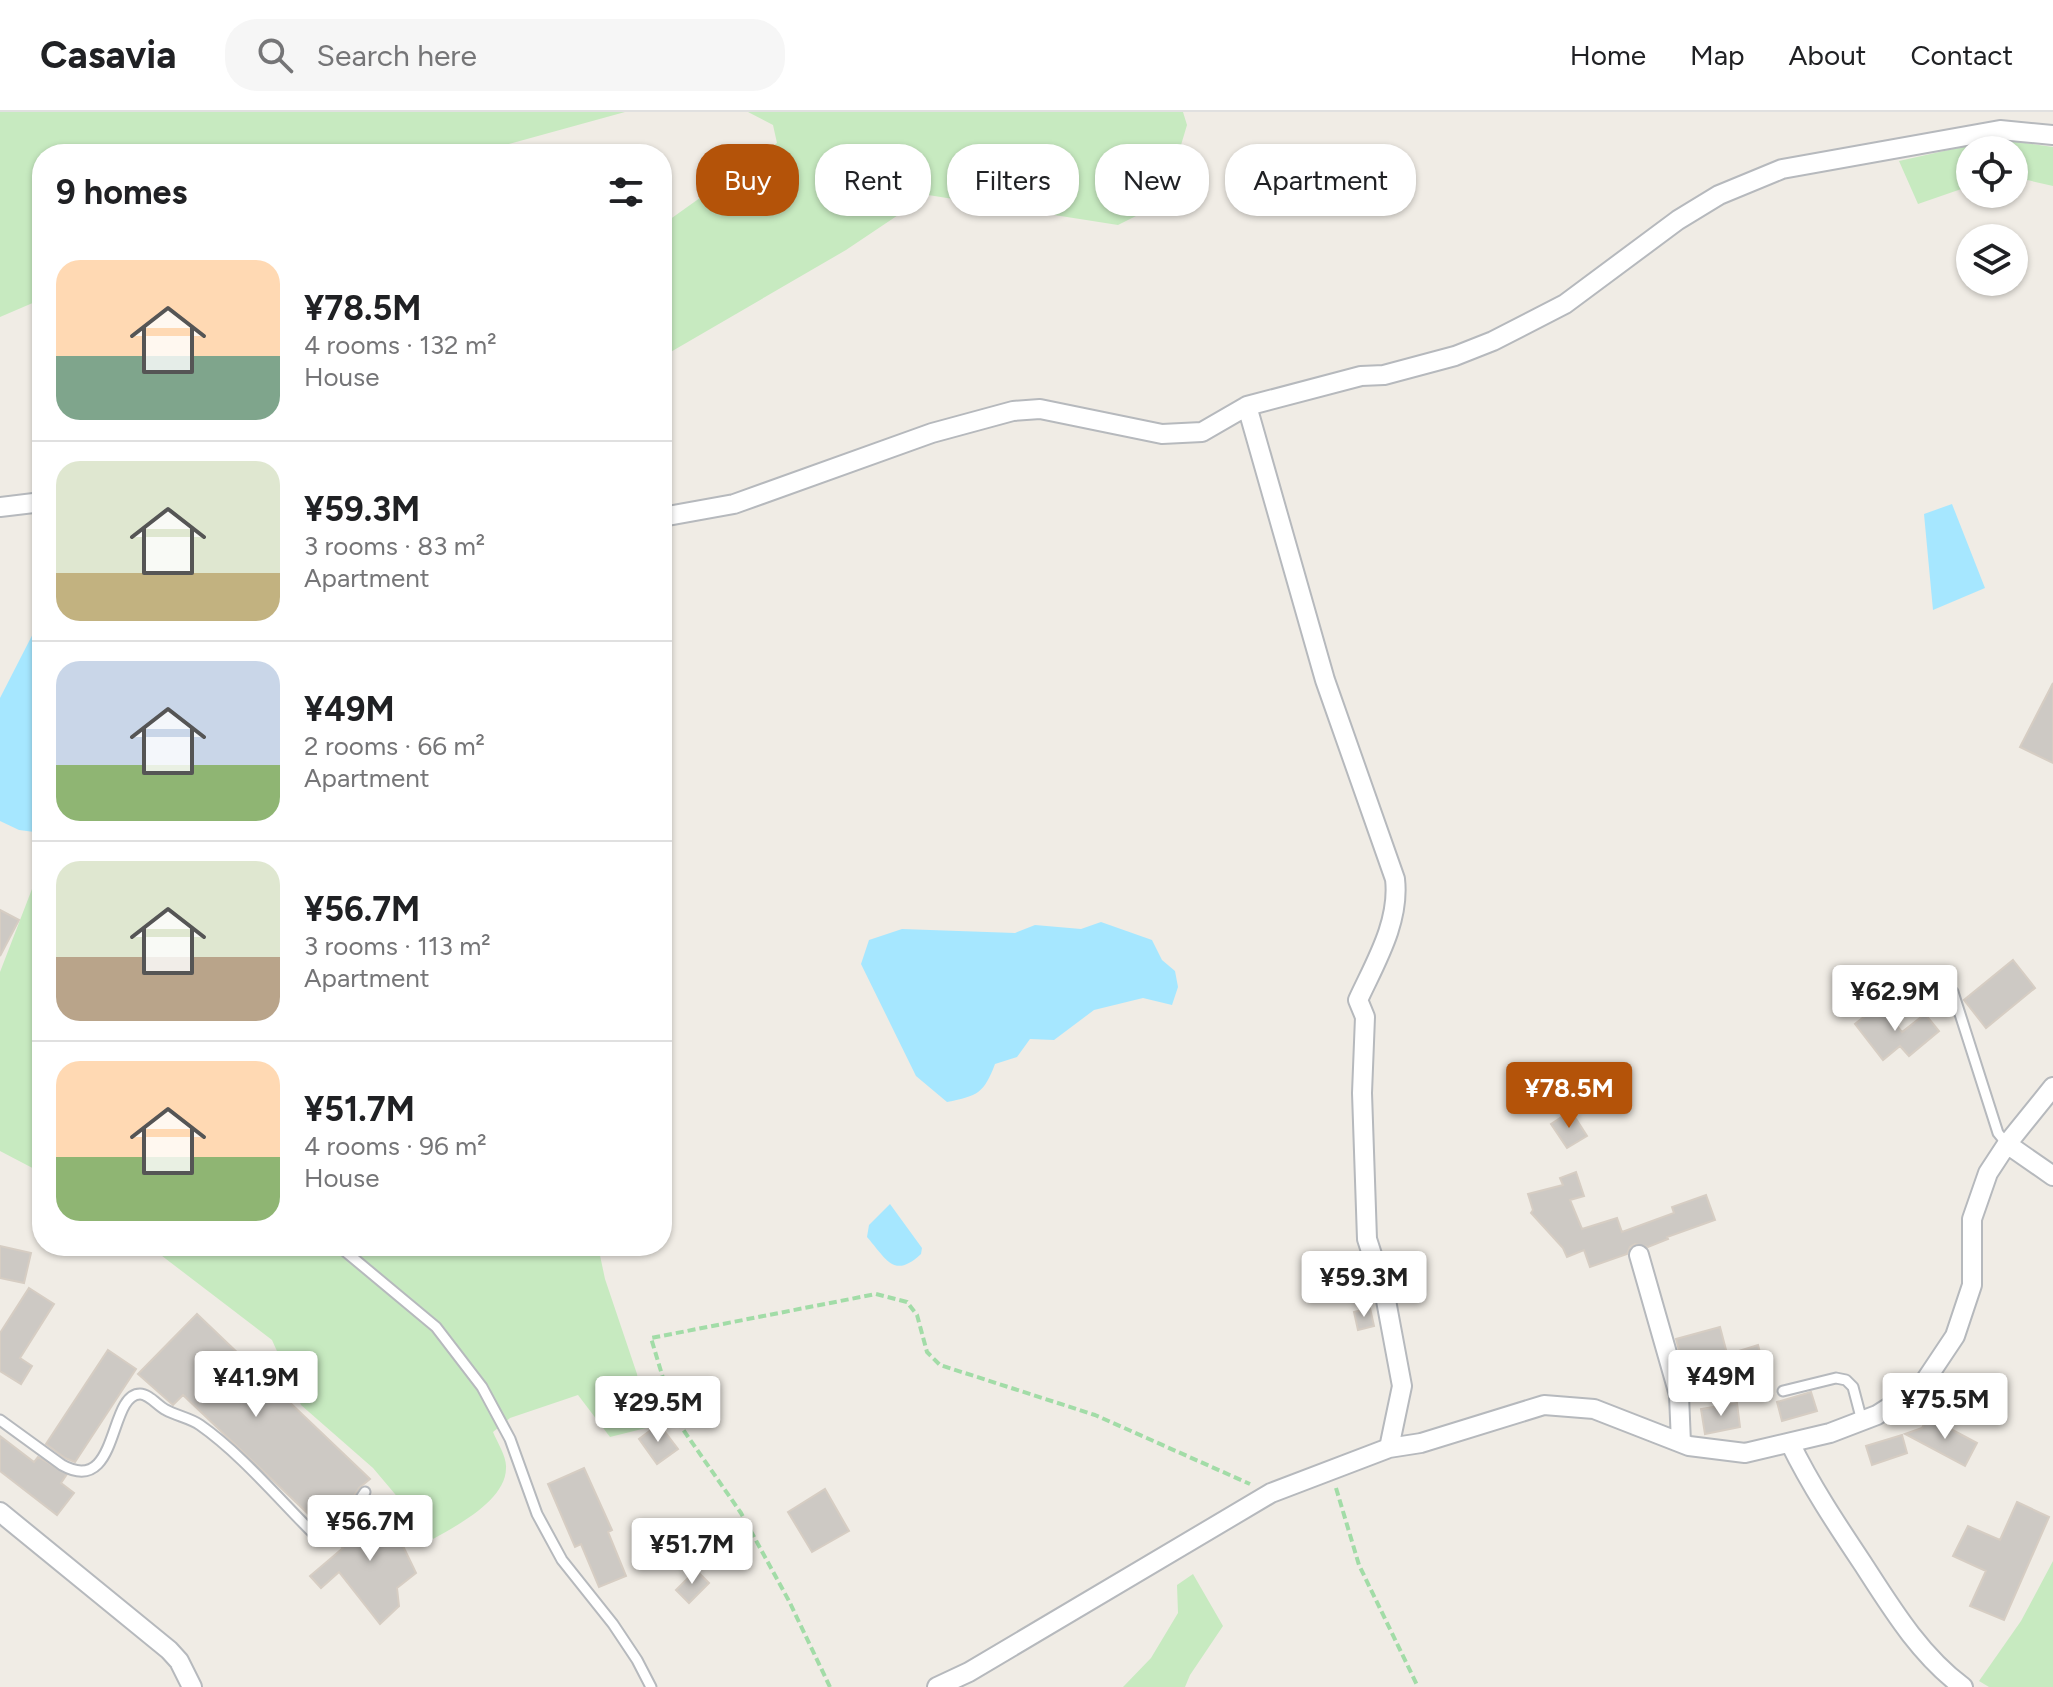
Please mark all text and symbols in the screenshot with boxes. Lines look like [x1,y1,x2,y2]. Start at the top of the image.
search box [225,19,785,91]
text: Casavia [40,32,177,78]
icon: search [253,33,297,77]
text: Search here [317,37,477,74]
text: Home [1570,38,1646,72]
text: Map [1690,38,1745,72]
text: About [1789,38,1866,72]
text: Contact [1910,38,2013,72]
map controls [1956,136,2028,296]
button: locate [1956,136,2028,208]
chip: Buy [696,144,799,216]
chip: Rent [815,144,931,216]
chip: Filters [947,144,1079,216]
chip: New [1095,144,1209,216]
chip: Apartment [1225,144,1416,216]
icon: filters [604,170,648,214]
text: 9 homes [56,172,187,213]
button: layers [1956,224,2028,296]
text: ¥78.5M [304,288,421,329]
icon: home [120,292,216,388]
text: 4 rooms · 132 m² [304,329,497,361]
text: House [304,361,379,393]
text: ¥59.3M [304,489,420,530]
icon: home [120,493,216,589]
text: 3 rooms · 83 m² [304,530,485,562]
text: Apartment [304,562,430,594]
text: ¥49M [304,689,395,730]
icon: home [120,693,216,789]
text: 2 rooms · 66 m² [304,730,485,762]
text: Apartment [304,762,430,794]
text: ¥56.7M [304,889,420,930]
icon: home [120,893,216,989]
text: 3 rooms · 113 m² [304,930,491,962]
text: Apartment [304,962,430,994]
pin: ¥62.9M [1830,965,1960,1033]
text: ¥62.9M [1850,975,1940,1007]
pin: ¥78.5M [1504,1062,1634,1130]
text: ¥78.5M [1524,1072,1614,1104]
text: ¥51.7M [304,1089,415,1130]
icon: home [120,1093,216,1189]
text: 4 rooms · 96 m² [304,1130,487,1162]
text: House [304,1162,379,1194]
pin: ¥59.3M [1299,1251,1429,1319]
text: ¥59.3M [1320,1261,1408,1293]
pin: ¥49M [1674,1350,1768,1418]
pin: ¥41.9M [191,1351,321,1419]
text: ¥49M [1686,1360,1756,1392]
text: ¥41.9M [213,1361,299,1393]
pin: ¥75.5M [1880,1373,2010,1441]
pin: ¥29.5M [593,1376,723,1444]
text: ¥75.5M [1901,1383,1989,1415]
text: ¥29.5M [613,1386,703,1418]
pin: ¥56.7M [305,1495,435,1563]
text: ¥56.7M [326,1505,414,1537]
pin: ¥51.7M [627,1518,757,1586]
text: ¥51.7M [650,1528,734,1560]

